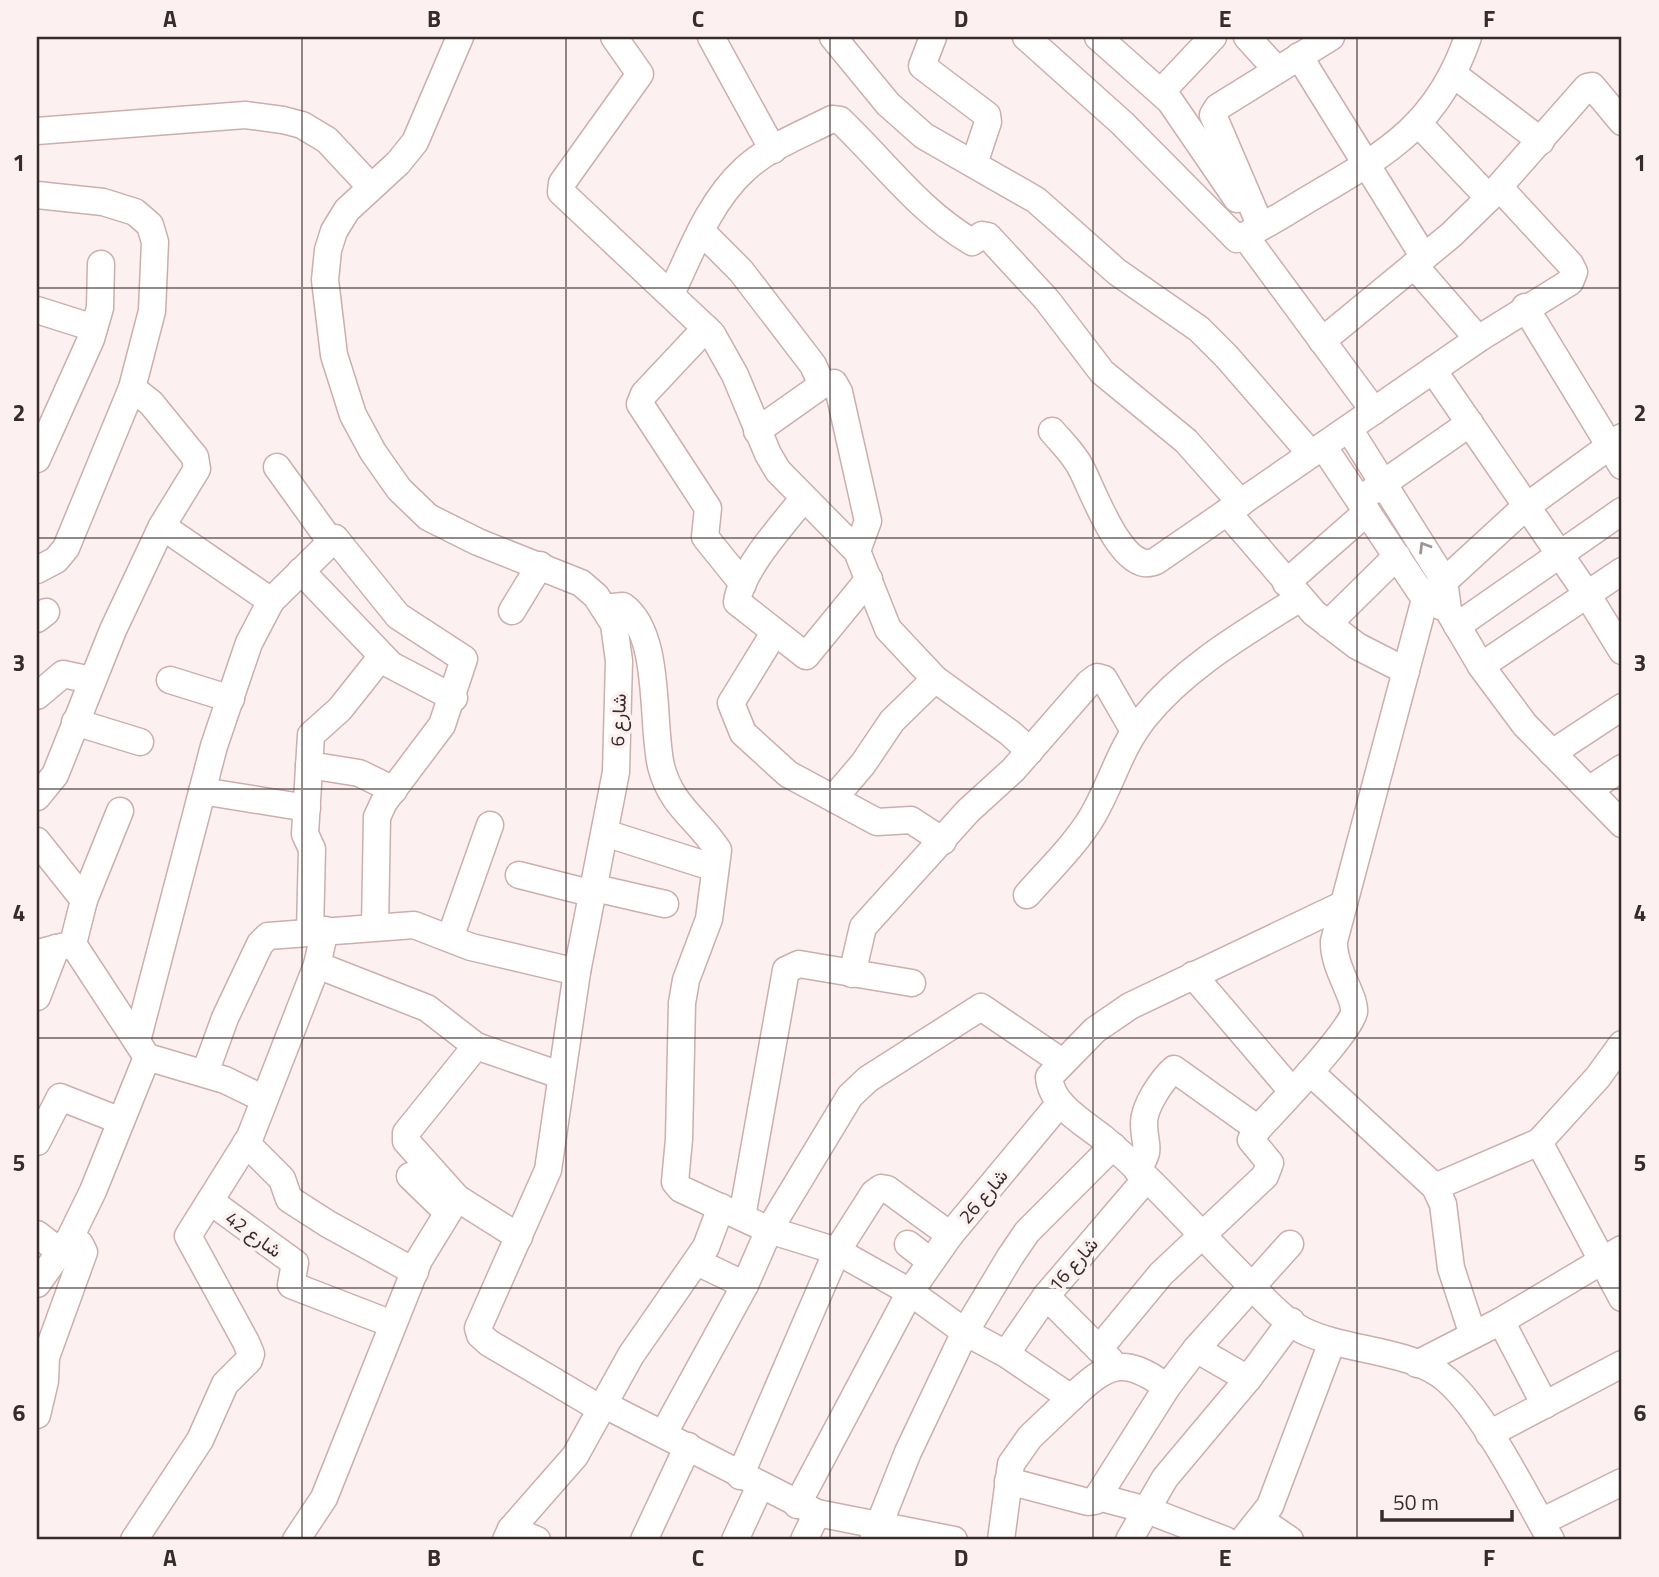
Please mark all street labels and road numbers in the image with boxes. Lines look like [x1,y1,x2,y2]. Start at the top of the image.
street label: شارع 6 [602,693,633,747]
street label: شارع 26 [951,1162,1014,1229]
street label: شارع 42 [220,1203,289,1264]
street label: شارع 16 [1041,1230,1104,1297]

